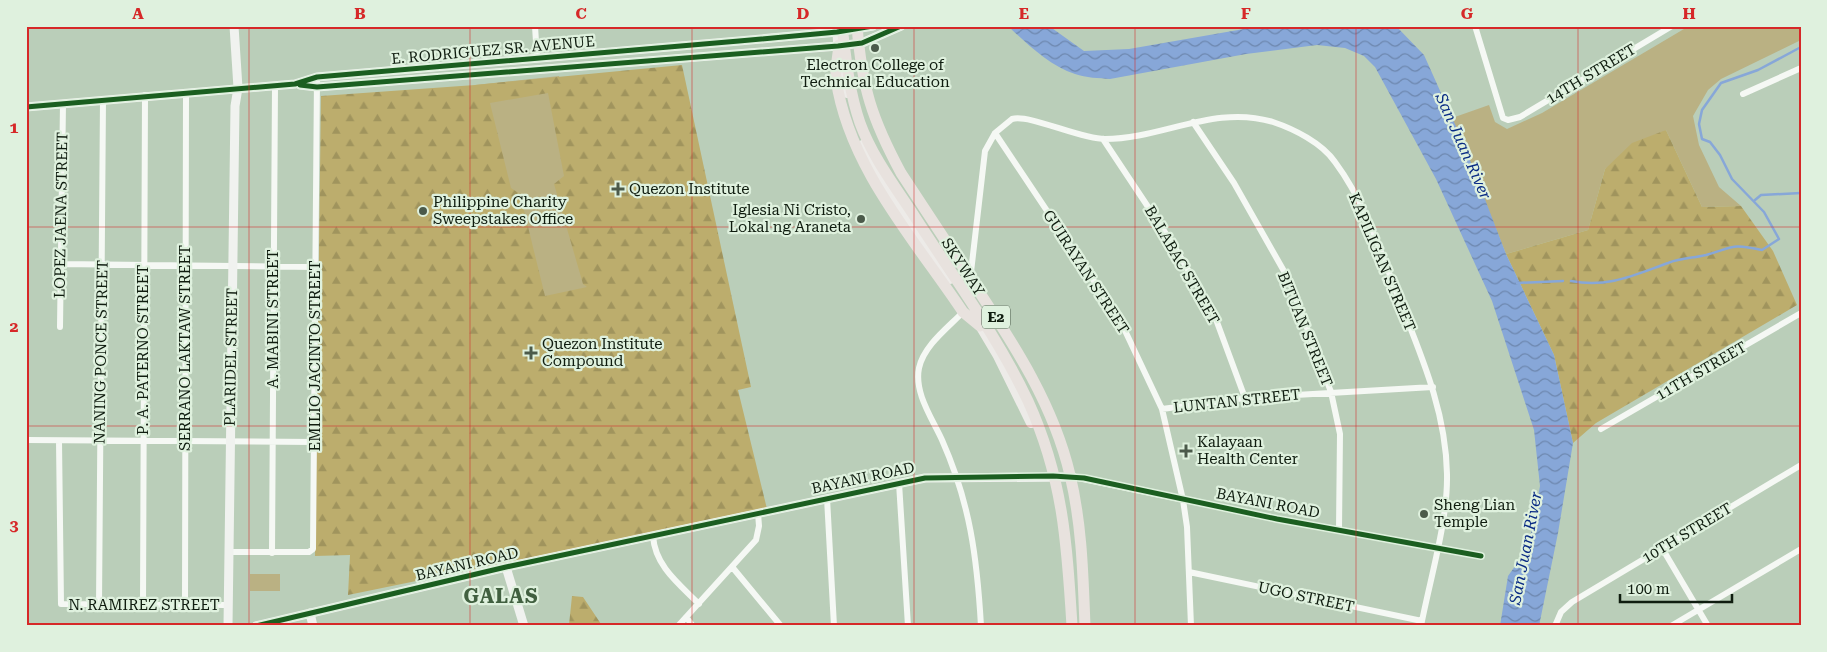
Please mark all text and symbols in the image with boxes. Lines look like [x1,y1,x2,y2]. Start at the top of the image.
text: A [132,4,144,23]
text: B [354,4,366,23]
text: C [575,4,587,23]
text: D [797,4,810,23]
text: E [1019,4,1029,23]
text: F [1241,4,1251,23]
text: G [1461,4,1474,23]
text: H [1682,4,1696,23]
street label: E. RODRIGUEZ SR. AVENUE [390,32,596,68]
street label: 14TH STREET [1543,40,1639,108]
marker: Electron College of Technical Education [869,42,881,54]
place label: Electron College of Technical Education [800,56,950,91]
water label: San Juan River [1431,89,1496,203]
text: 1 [10,118,19,137]
street label: LOPEZ JAENA STREET [51,132,71,298]
place label: Quezon Institute [629,180,750,198]
marker: Quezon Institute [611,182,625,196]
street label: KAPILIGAN STREET [1345,190,1419,334]
place label: Philippine Charity Sweepstakes Office [433,193,573,228]
place label: Iglesia Ni Cristo, Lokal ng Araneta [729,201,851,236]
street label: BALABAC STREET [1141,203,1223,327]
marker: Philippine Charity Sweepstakes Office [417,205,429,217]
street label: GUIRAYAN STREET [1039,207,1133,337]
marker: Iglesia Ni Cristo, Lokal ng Araneta [855,213,867,225]
street label: SKYWAY [938,235,989,300]
street label: SERRANO LAKTAW STREET [176,245,194,451]
street label: A. MABINI STREET [264,249,282,389]
street label: NANING PONCE STREET [90,260,112,444]
street label: EMILIO JACINTO STREET [306,261,324,451]
street label: P. A. PATERNO STREET [134,265,152,435]
street label: BITUAN STREET [1274,269,1336,389]
street label: PLARIDEL STREET [221,288,241,426]
road number: E2 [982,306,1010,328]
text: 2 [10,317,19,336]
place label: Quezon Institute Compound [542,335,663,370]
street label: 11TH STREET [1652,338,1750,404]
marker: Quezon Institute Compound [524,346,538,360]
street label: LUNTAN STREET [1173,385,1301,417]
place label: Kalayaan Health Center [1197,433,1298,468]
marker: Kalayaan Health Center [1179,444,1193,458]
street label: BAYANI ROAD [810,458,916,498]
street label: BAYANI ROAD [1215,484,1321,522]
water label: San Juan River [1505,490,1546,607]
place label: Sheng Lian Temple [1434,496,1515,531]
street label: 10TH STREET [1639,499,1735,567]
marker: Sheng Lian Temple [1418,508,1430,520]
text: 3 [10,516,19,535]
street label: BAYANI ROAD [414,543,520,585]
scale bar [1620,572,1732,604]
street label: UGO STREET [1256,578,1356,616]
text: 100 m [1627,580,1670,598]
district label: GALAS [463,584,539,608]
street label: N. RAMIREZ STREET [68,596,220,614]

